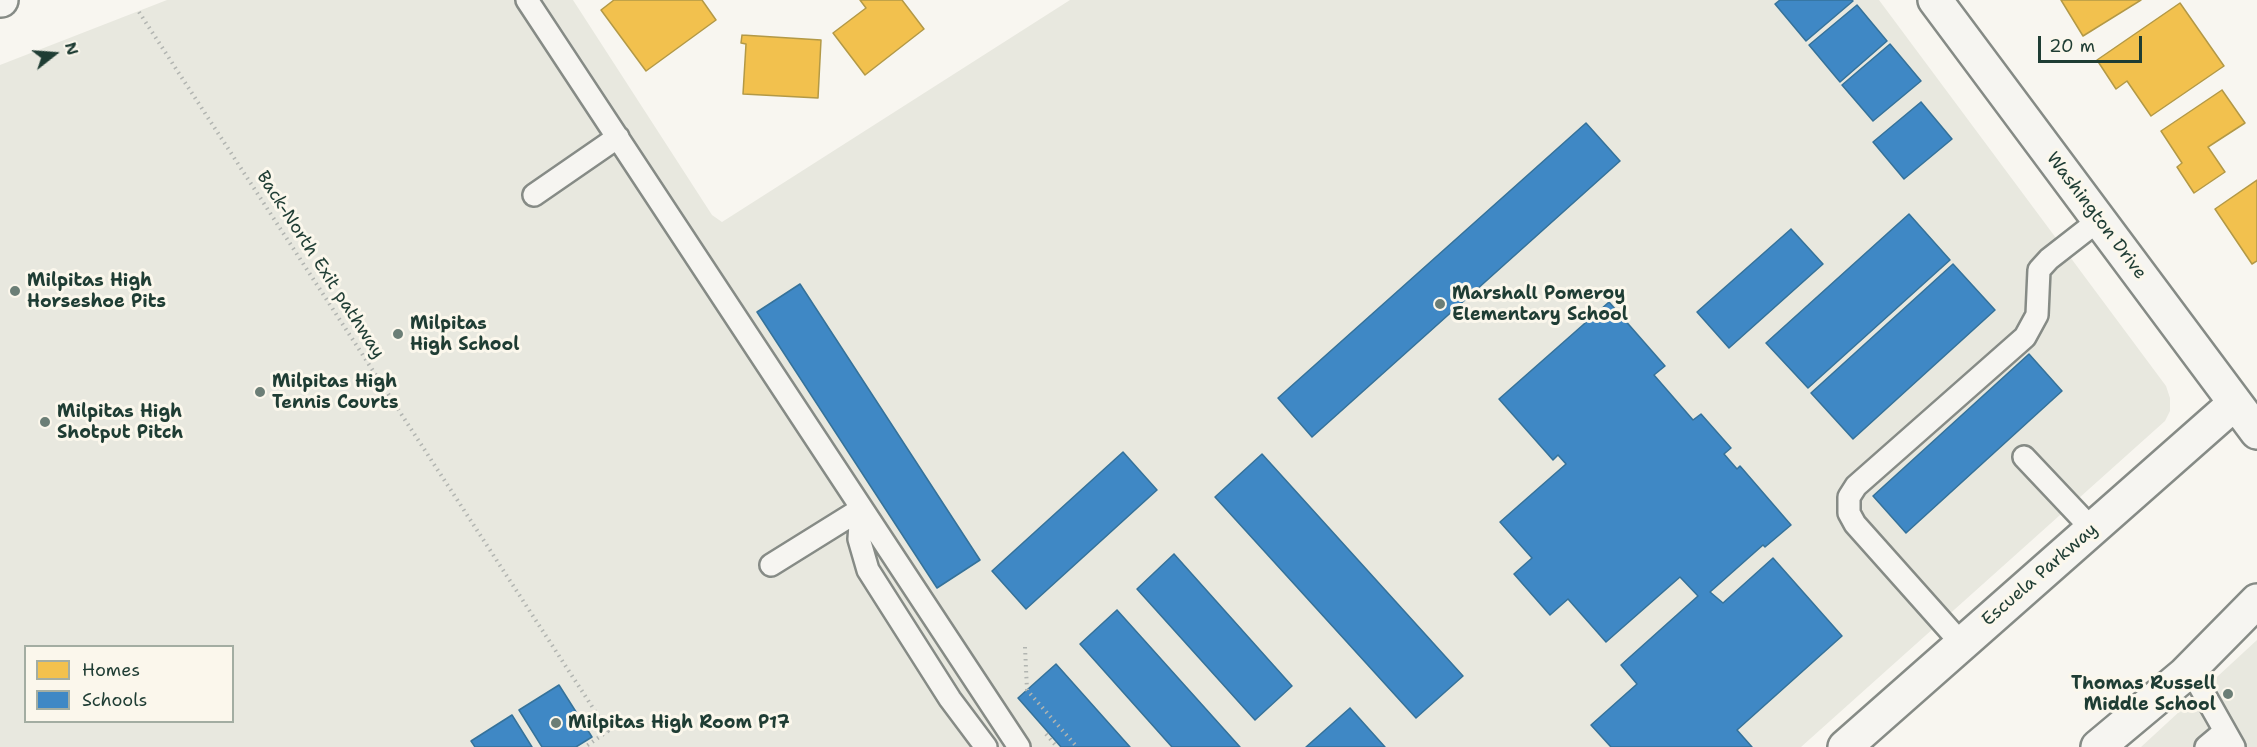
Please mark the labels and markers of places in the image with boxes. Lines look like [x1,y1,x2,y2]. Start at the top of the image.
place label: Milpitas High Horseshoe Pits [27,270,166,312]
place label: Marshall Pomeroy Elementary School [1452,283,1628,326]
marker: Milpitas High Horseshoe Pits [8,284,22,298]
marker: Marshall Pomeroy Elementary School [1433,297,1447,311]
place label: Milpitas High School [410,313,519,356]
marker: Milpitas High School [391,327,405,341]
place label: Milpitas High Tennis Courts [272,371,398,413]
marker: Milpitas High Tennis Courts [253,385,267,399]
place label: Milpitas High Shotput Pitch [57,401,183,444]
marker: Milpitas High Shotput Pitch [38,415,52,429]
place label: Thomas Russell Middle School [2071,673,2216,716]
marker: Thomas Russell Middle School [2221,687,2235,701]
place label: Milpitas High Room P17 [568,712,790,734]
marker: Milpitas High Room P17 [549,716,563,730]

